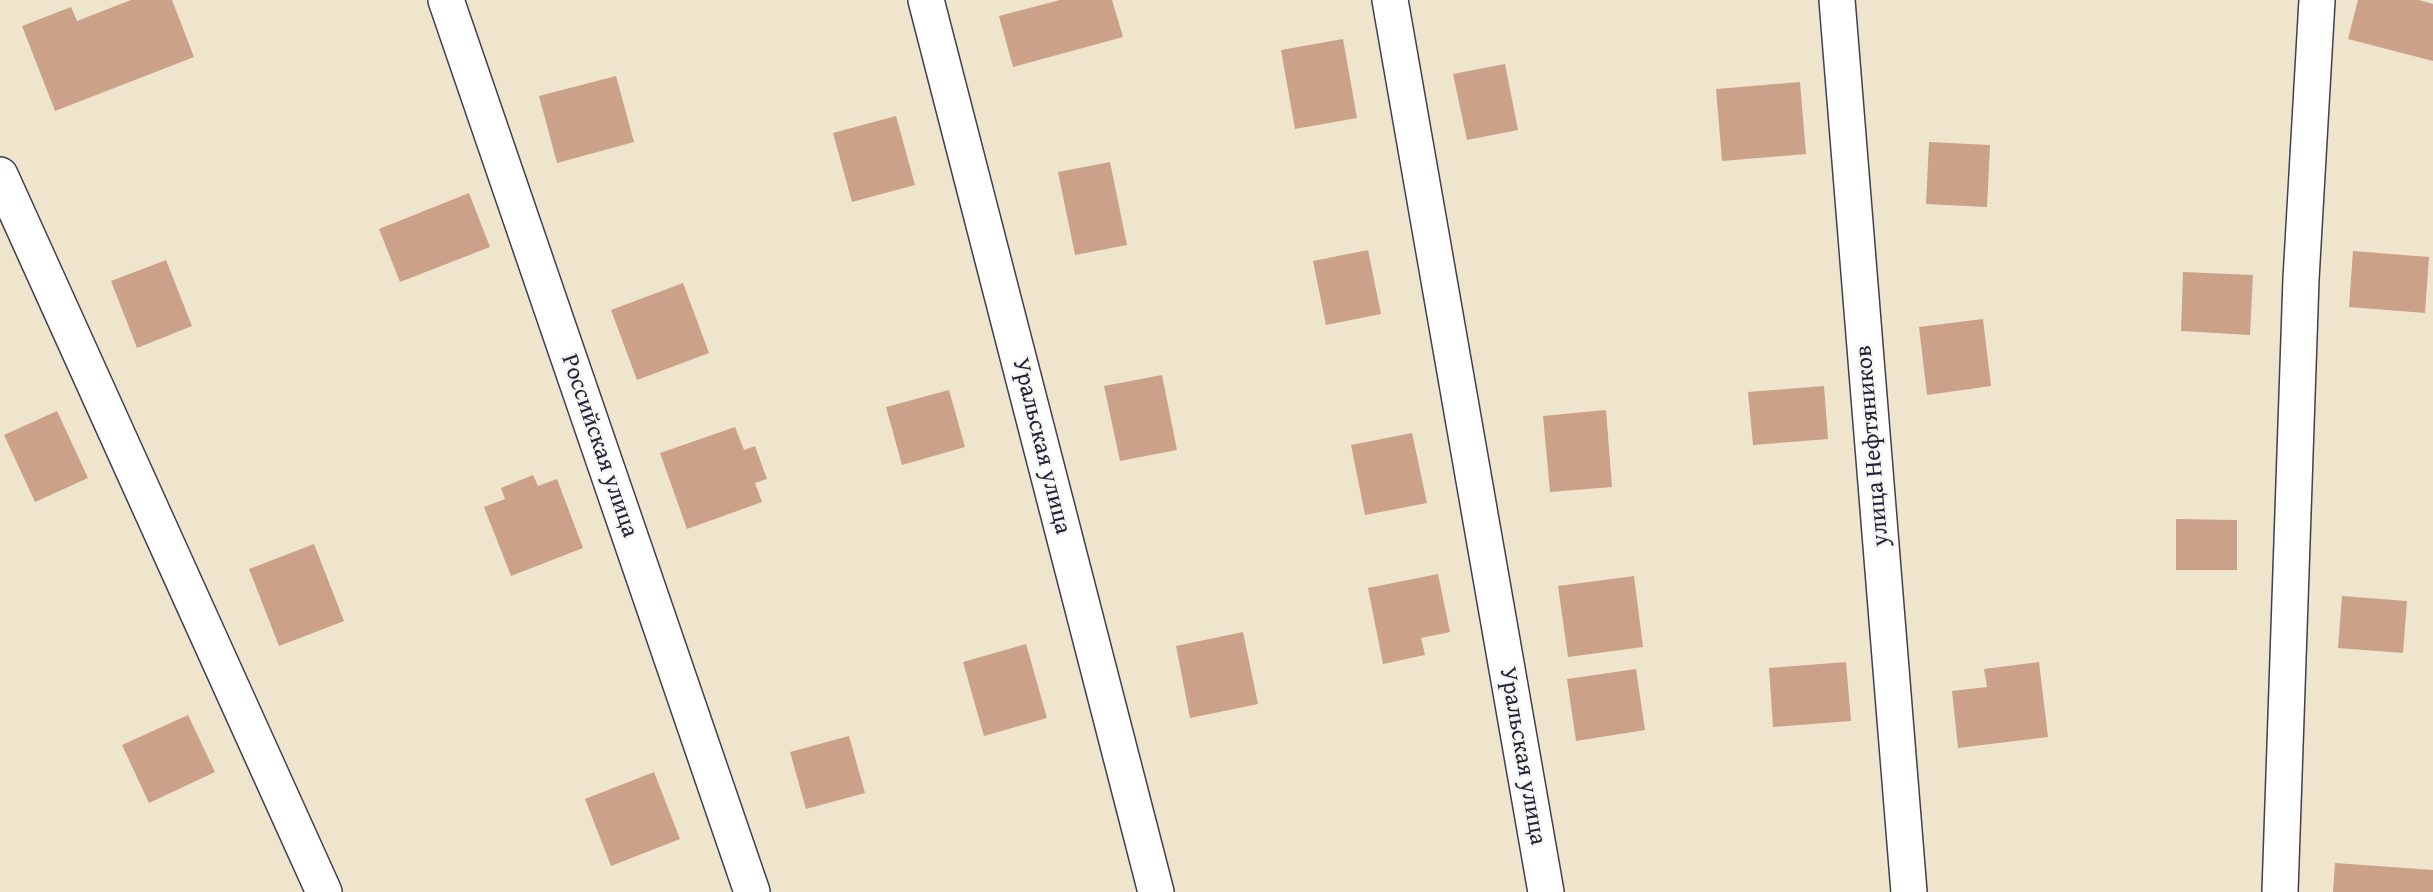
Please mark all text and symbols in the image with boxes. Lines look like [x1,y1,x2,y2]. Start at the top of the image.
street label: улица Нефтяников [1850,344,1896,548]
street label: Российская улица [554,351,644,541]
street label: Уральская улица [1005,355,1077,537]
street label: Уральская улица [1492,665,1552,847]

